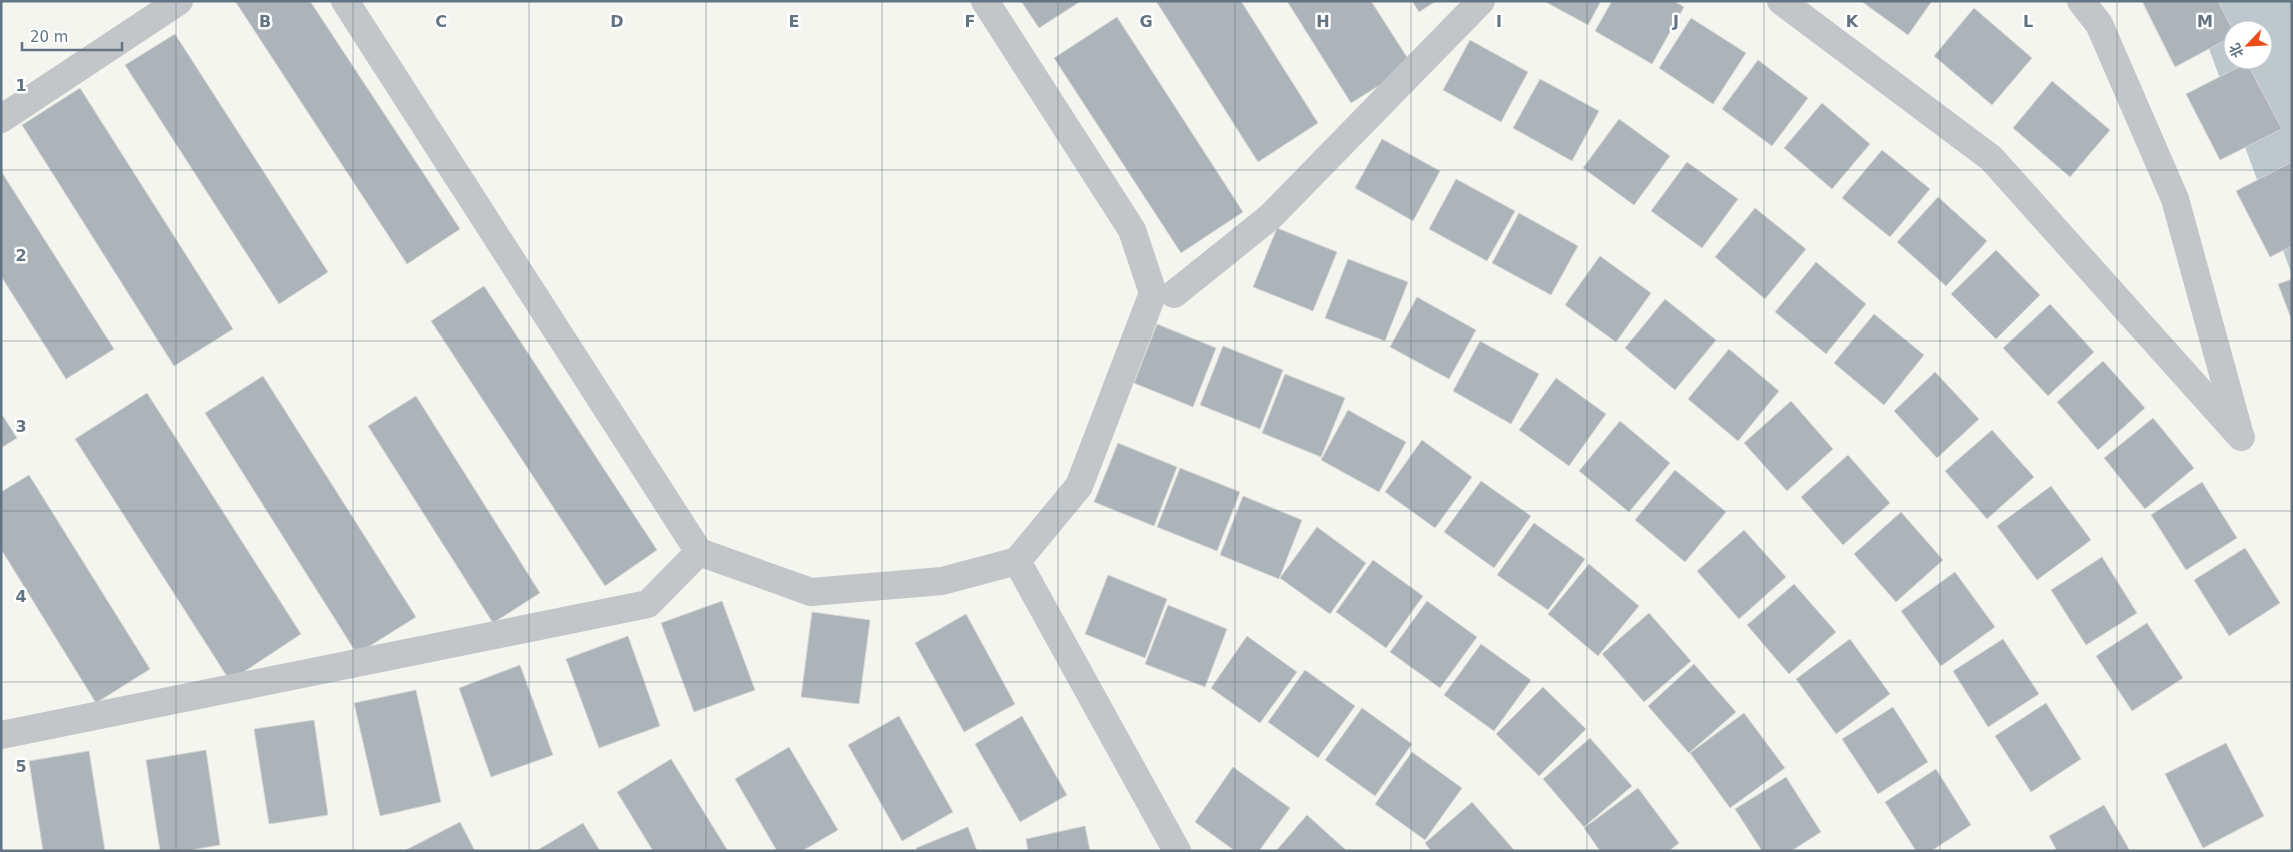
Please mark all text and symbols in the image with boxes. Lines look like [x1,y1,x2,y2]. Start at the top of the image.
text: B [259,12,271,31]
text: C [435,12,447,31]
text: D [610,12,624,31]
text: E [789,12,799,31]
text: F [965,12,975,31]
text: G [1139,12,1153,31]
text: H [1316,12,1330,31]
text: I [1496,12,1502,31]
text: J [1672,12,1679,31]
text: K [1846,12,1859,31]
text: L [2023,12,2033,31]
text: M [2197,12,2213,31]
scale bar [22,20,122,52]
north arrow [2223,20,2273,70]
text: 20 m [30,28,68,46]
text: 北 [2226,41,2246,60]
text: 1 [15,76,27,95]
text: 2 [15,246,27,265]
text: 3 [15,417,27,436]
text: 4 [15,587,27,606]
text: 5 [15,757,27,776]

